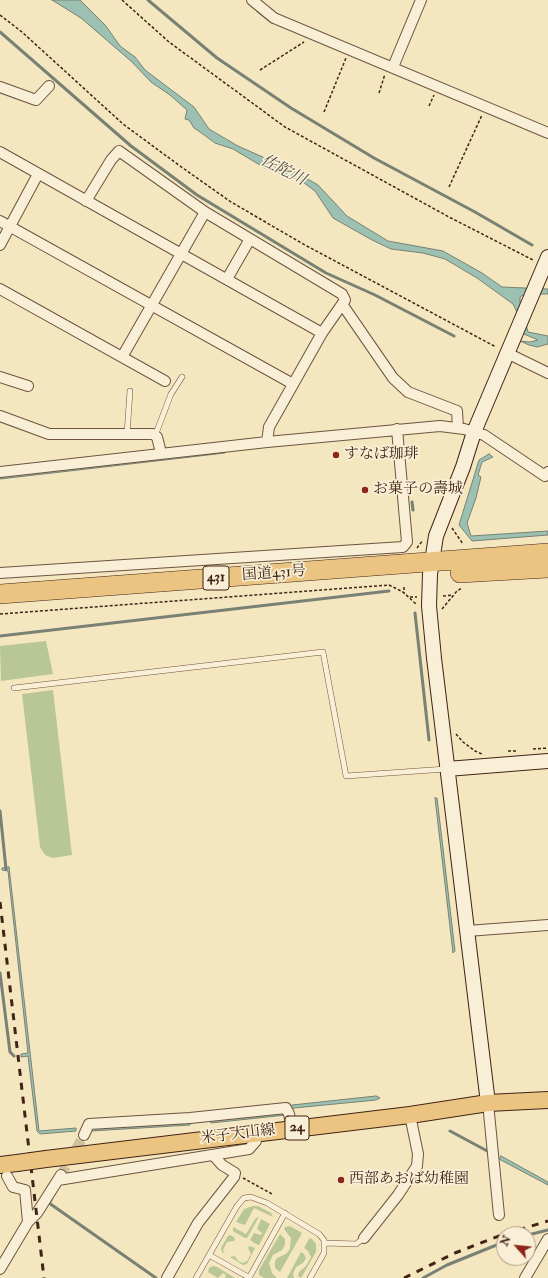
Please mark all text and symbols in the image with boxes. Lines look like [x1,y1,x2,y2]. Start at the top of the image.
water label: 佐陀川 [257,152,309,190]
place label: すなば珈琲 [344,446,419,464]
marker: すなば珈琲 [331,450,341,460]
place label: お菓子の壽城 [373,481,463,499]
marker: お菓子の壽城 [360,485,370,495]
street label: 国道431号 [241,563,307,585]
road number: 431 [203,566,229,590]
road number: 24 [285,1116,309,1140]
street label: 米子大山線 [200,1121,276,1149]
place label: 西部あおば幼稚園 [349,1171,469,1189]
marker: 西部あおば幼稚園 [336,1175,346,1185]
north arrow [496,1226,536,1266]
text: N [498,1233,514,1248]

